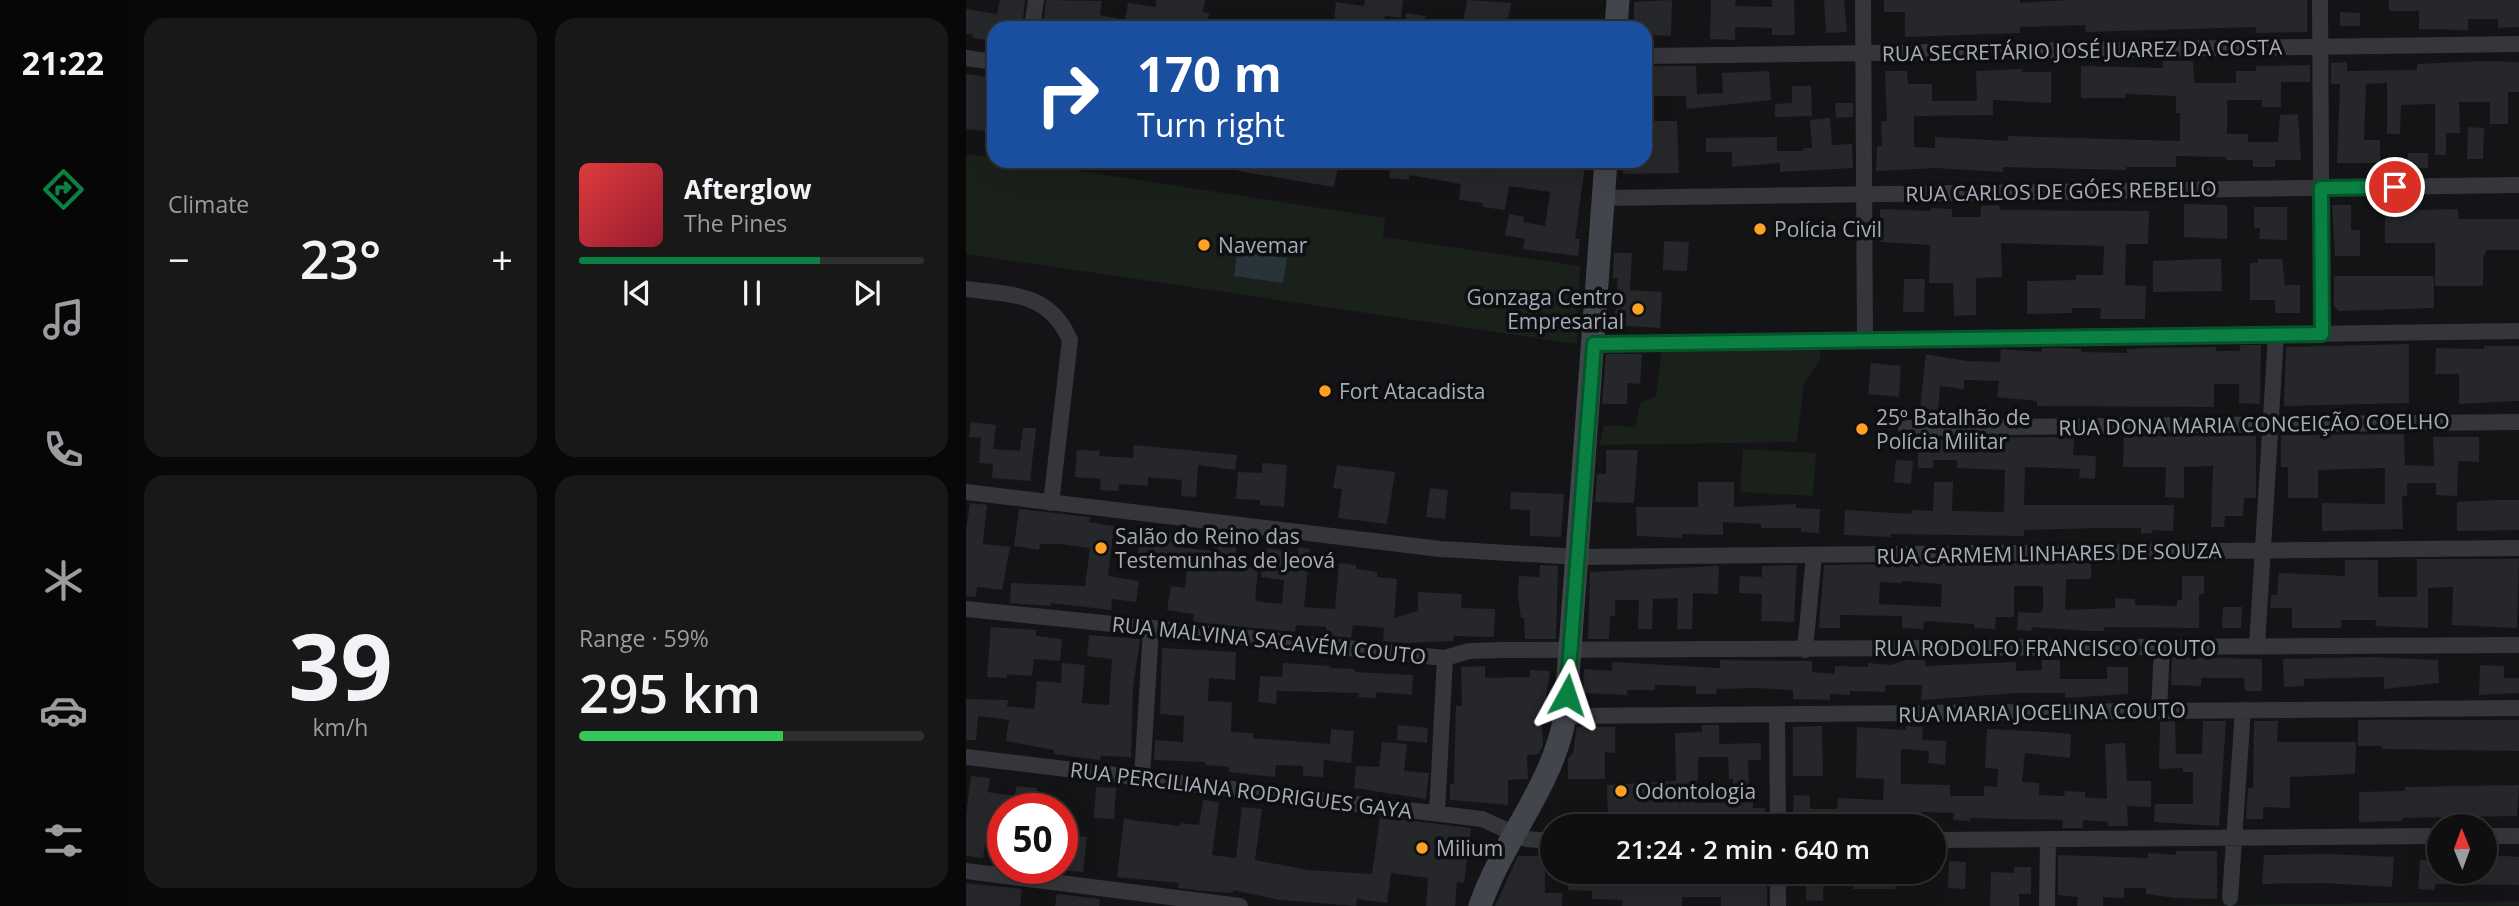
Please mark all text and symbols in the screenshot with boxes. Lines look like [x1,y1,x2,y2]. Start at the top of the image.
street label: RUA SECRETÁRIO JOSÉ JUAREZ DA COSTA [1882,32,2283,67]
text: 170 m [1137,40,1282,106]
text: 21:22 [22,41,104,84]
icon: right [1022,49,1113,140]
text: Turn right [1137,103,1285,146]
pin [2365,157,2425,217]
icon: directions [39,165,88,214]
icon: arrive [2376,168,2414,206]
text: Afterglow [684,171,811,207]
street label: RUA CARLOS DE GÓES REBELLO [1905,174,2217,208]
text: Climate [168,188,249,220]
text: The Pines [684,207,787,239]
place label: Polícia Civil [1774,215,1882,243]
marker: Polícia Civil [1752,221,1768,237]
text: 23° [300,223,381,294]
place label: Navemar [1218,231,1308,259]
text: − [168,233,190,285]
text: + [491,233,513,285]
marker: Navemar [1196,237,1212,253]
icon: previous [618,274,656,312]
icon: pause [733,274,771,312]
icon: next [848,274,886,312]
place label: Gonzaga Centro Empresarial [1467,283,1624,335]
icon: music [39,295,88,344]
marker: Gonzaga Centro Empresarial [1630,301,1646,317]
place label: Fort Atacadista [1339,377,1485,405]
marker: Fort Atacadista [1317,383,1333,399]
place label: 25º Batalhão de Polícia Militar [1876,403,2030,455]
street label: RUA DONA MARIA CONCEIÇÃO COELHO [2058,407,2450,441]
marker: 25º Batalhão de Polícia Militar [1854,421,1870,437]
icon: phone [39,425,88,474]
place label: Salão do Reino das Testemunhas de Jeová [1115,522,1335,574]
street label: RUA CARMEM LINHARES DE SOUZA [1876,536,2223,570]
marker: Salão do Reino das Testemunhas de Jeová [1093,540,1109,556]
icon: climate [39,556,88,605]
text: 39 [288,603,393,727]
street label: RUA MALVINA SACAVÉM COUTO [1111,610,1427,670]
text: Range · 59% [579,622,709,654]
street label: RUA RODOLFO FRANCISCO COUTO [1874,634,2216,662]
text: 295 km [579,657,761,728]
position arrow [1530,658,1604,732]
icon: car [39,686,88,735]
street label: RUA MARIA JOCELINA COUTO [1898,695,2186,729]
text: km/h [313,711,368,743]
street label: RUA PERCILIANA RODRIGUES GAYA [1068,755,1414,825]
place label: Odontologia [1635,777,1756,805]
marker: Odontologia [1613,783,1629,799]
speed limit sign: 50 [987,793,1078,884]
north arrow [2427,814,2497,884]
map controls [2427,814,2497,884]
icon: filters [39,816,88,865]
text: 21:24 · 2 min · 640 m [1616,831,1870,867]
place label: Milium [1436,834,1503,862]
marker: Milium [1414,840,1430,856]

